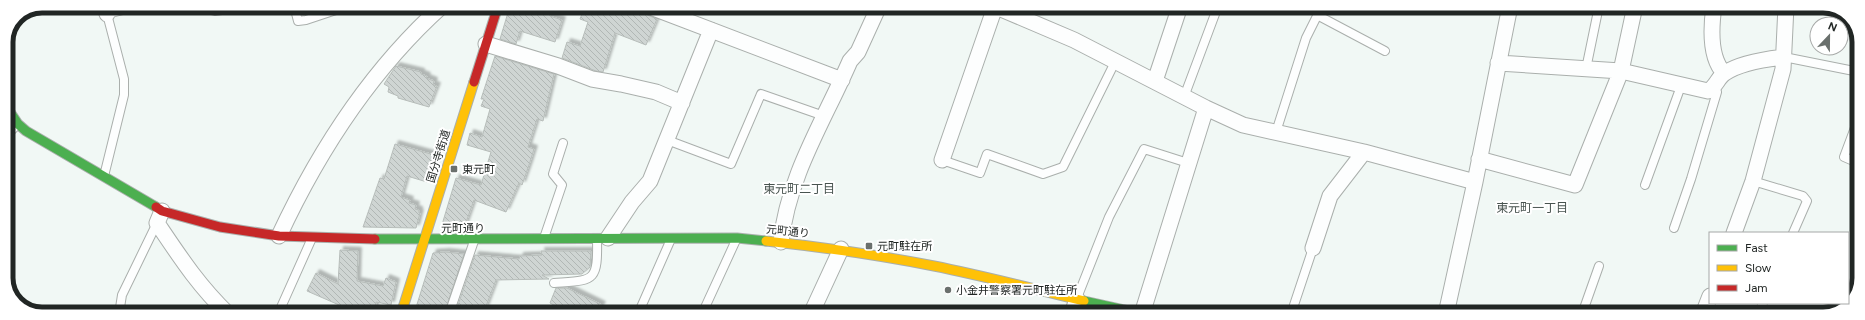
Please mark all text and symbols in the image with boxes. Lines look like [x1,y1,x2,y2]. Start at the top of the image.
north arrow [1809,16,1849,56]
text: N [1826,20,1839,35]
street label: 国分寺街道 [424,128,453,184]
place label: 東元町 [462,163,495,176]
marker: 東元町 [449,164,459,174]
district label: 東元町二丁目 [763,182,835,196]
district label: 東元町一丁目 [1496,201,1568,215]
street label: 元町通り [441,222,485,235]
street label: 元町通り [765,223,811,240]
legend [1709,232,1849,304]
place label: 元町駐在所 [877,240,933,253]
marker: 元町駐在所 [864,241,874,251]
text: Fast [1745,241,1768,255]
text: Slow [1745,261,1772,275]
text: Jam [1745,281,1768,295]
place label: 小金井警察署元町駐在所 [956,284,1078,297]
marker: 小金井警察署元町駐在所 [943,285,953,295]

